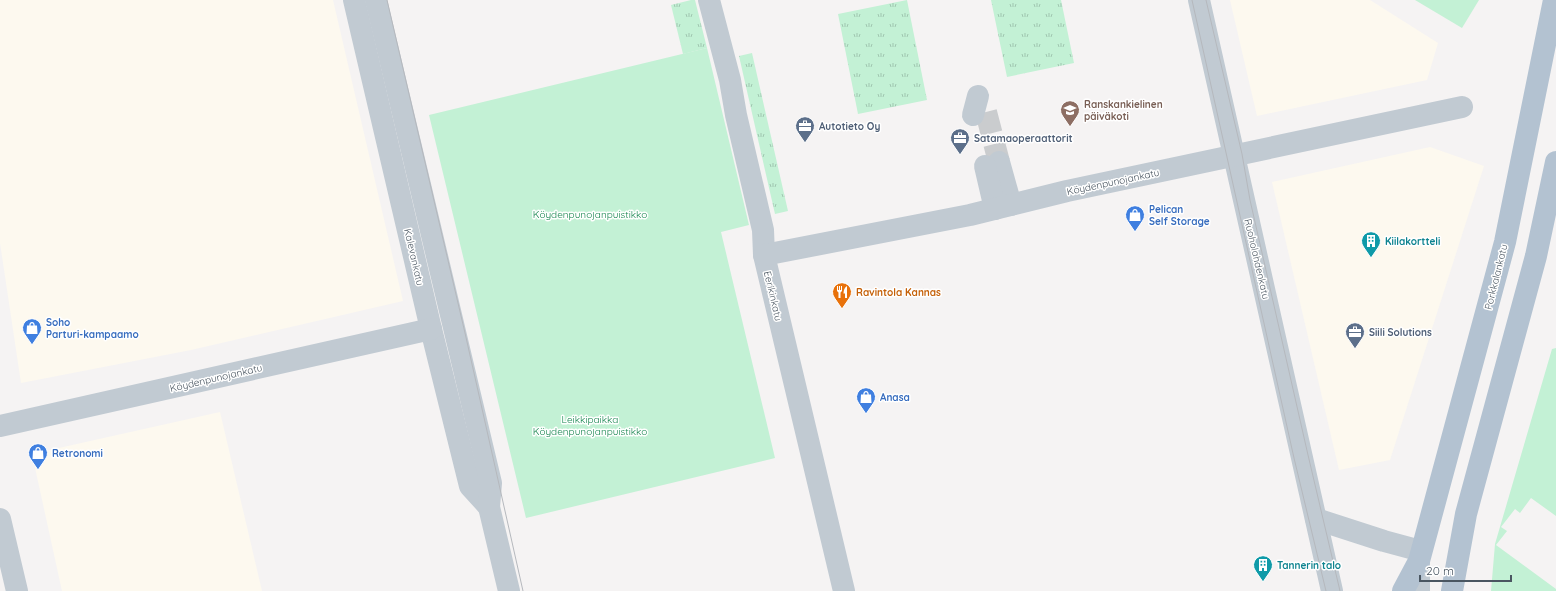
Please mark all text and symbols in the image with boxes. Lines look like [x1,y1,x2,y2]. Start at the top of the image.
place label: Ranskankielinen päiväkoti [1084,98,1163,123]
school or university icon: Ranskankielinen päiväkoti [1059,99,1081,127]
office icon: Autotieto Oy [794,115,816,143]
place label: Autotieto Oy [819,120,880,133]
office icon: Satamaoperaattorit [949,127,971,155]
place label: Satamaoperaattorit [974,132,1073,145]
street label: Köydenpunojankatu [1065,166,1161,198]
place label: Pelican Self Storage [1149,203,1210,228]
shop icon: Pelican Self Storage [1124,204,1146,232]
park label: Köydenpunojanpuistikko [533,208,647,221]
street label: Ruoholahdenkatu [1241,218,1273,300]
street label: Kalevankatu [401,227,427,287]
building icon: Kiilakortteli [1360,230,1382,258]
place label: Kiilakortteli [1385,235,1440,248]
street label: Porkkalankatu [1482,243,1510,311]
street label: Eerikinkatu [761,270,785,322]
restaurant icon: Ravintola Kannas [831,281,853,309]
place label: Ravintola Kannas [856,286,941,299]
place label: Soho Parturi-kampaamo [46,316,139,341]
shop icon: Soho Parturi-kampaamo [21,317,43,345]
office icon: Siili Solutions [1344,321,1366,349]
place label: Siili Solutions [1369,326,1432,339]
street label: Köydenpunojankatu [169,361,263,395]
shop icon: Anasa [855,386,877,414]
place label: Anasa [880,391,910,404]
park label: Leikkipaikka Köydenpunojanpuistikko [533,413,647,438]
shop icon: Retronomi [27,442,49,470]
place label: Retronomi [52,447,103,460]
building icon: Tannerin talo [1252,554,1274,582]
scale bar [1420,557,1511,583]
place label: Tannerin talo [1277,559,1341,572]
text: 20 m [1426,563,1454,578]

